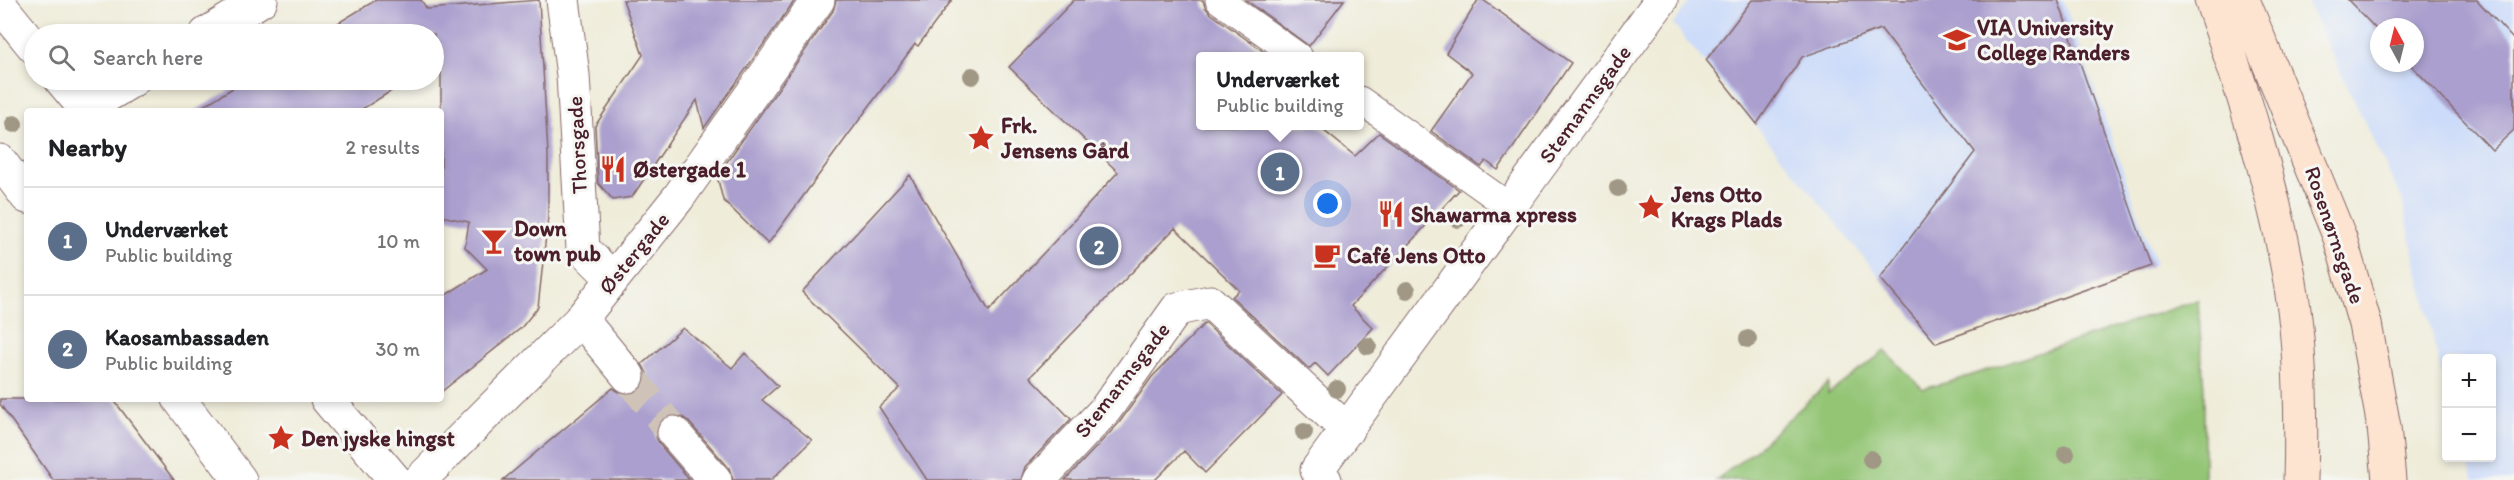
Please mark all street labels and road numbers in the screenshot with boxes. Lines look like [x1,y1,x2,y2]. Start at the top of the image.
street label: Stemannsgade [1533,40,1637,168]
street label: Thorsgade [561,95,593,195]
street label: Rosenørnsgade [2299,163,2371,307]
street label: Østergade [593,207,675,299]
street label: Stemannsgade [1068,317,1176,443]

